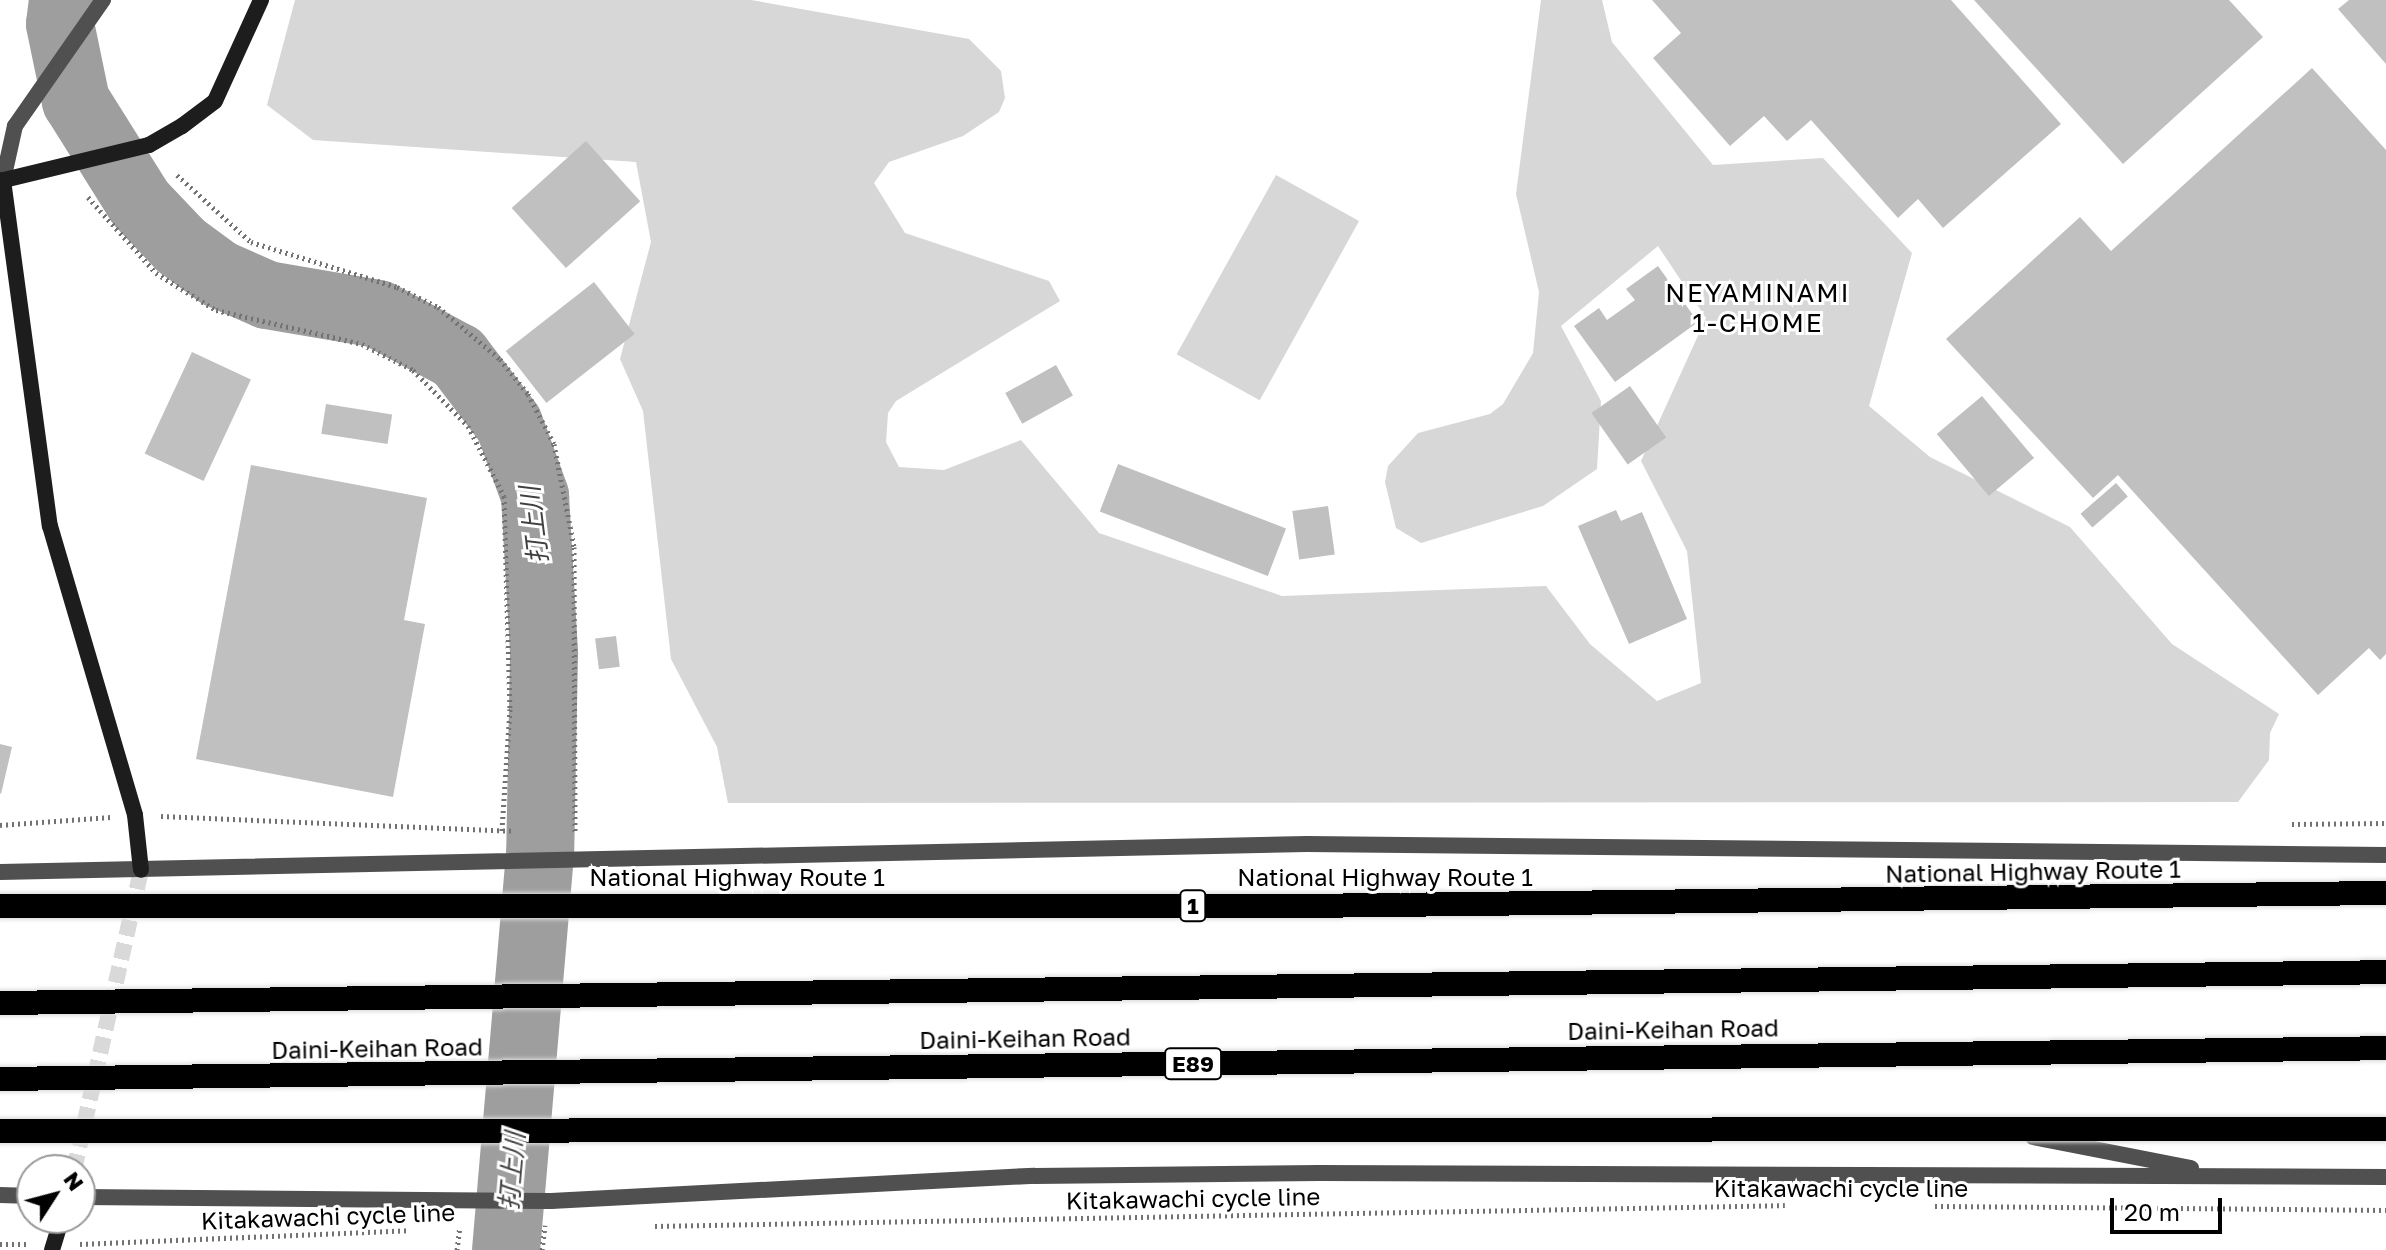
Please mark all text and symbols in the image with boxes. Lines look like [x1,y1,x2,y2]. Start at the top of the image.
district label: NEYAMINAMI 1-CHOME [1665,277,1851,338]
water label: 打上川 [514,484,554,566]
street label: National Highway Route 1 [1885,854,2181,888]
street label: National Highway Route 1 [589,863,885,891]
street label: National Highway Route 1 [1237,863,1533,891]
road number: 1 [1179,888,1207,924]
street label: Daini-Keihan Road [1567,1013,1779,1045]
street label: Daini-Keihan Road [919,1022,1131,1054]
street label: Daini-Keihan Road [271,1032,483,1064]
road number: E89 [1163,1046,1223,1082]
water label: 打上川 [493,1131,531,1211]
north arrow [16,1154,96,1234]
text: N [58,1166,90,1195]
street label: Kitakawachi cycle line [1714,1174,1968,1202]
street label: Kitakawachi cycle line [1066,1181,1320,1215]
scale bar [2114,1182,2226,1232]
street label: Kitakawachi cycle line [200,1197,456,1235]
text: 20 m [2124,1197,2180,1226]

